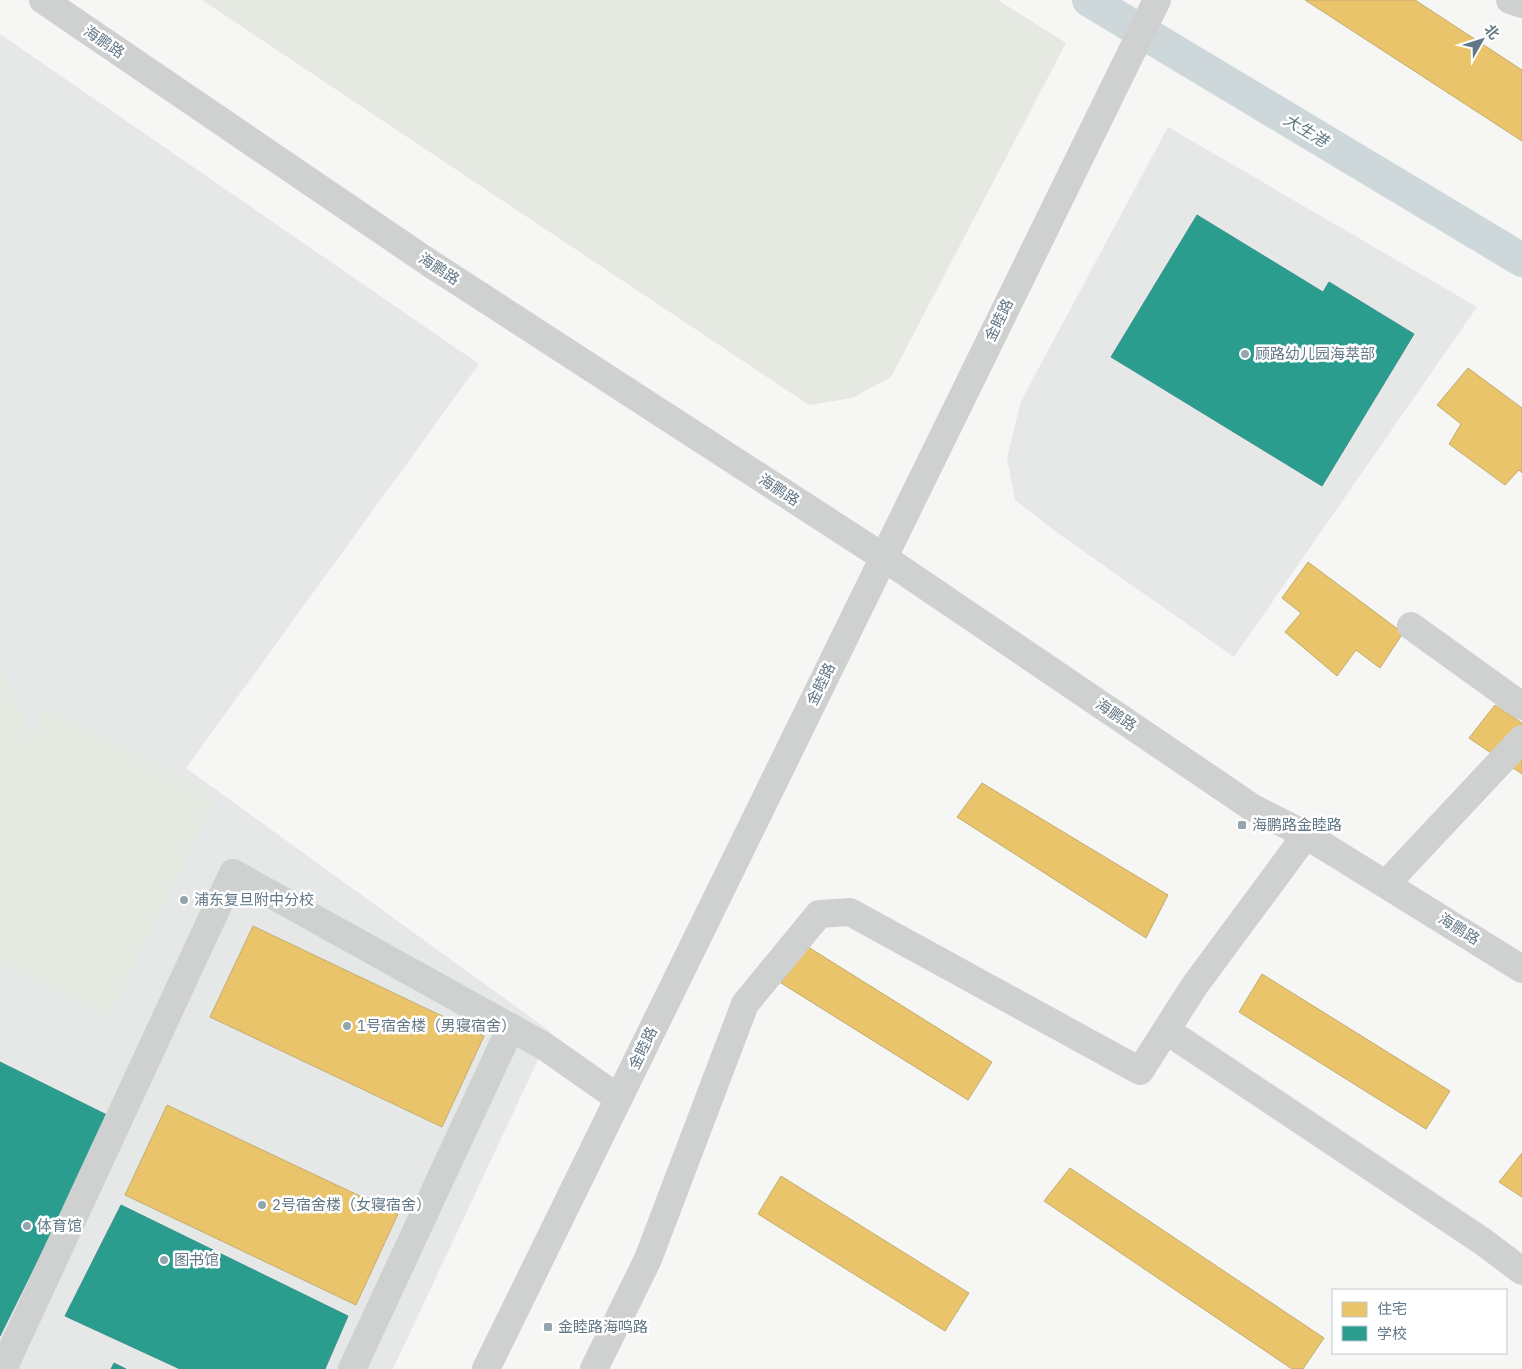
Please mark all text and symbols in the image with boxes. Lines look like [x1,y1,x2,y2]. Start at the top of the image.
north arrow [1457,15,1507,65]
street label: 海鹏路 [80,21,128,62]
text: 北 [1481,21,1504,43]
water label: 大生港 [1280,109,1333,152]
street label: 海鹏路 [415,248,463,289]
street label: 金睦路 [980,295,1017,344]
place label: 顾路幼儿园海萃部 [1255,344,1375,363]
marker: 顾路幼儿园海萃部 [1239,348,1251,360]
street label: 海鹏路 [755,469,803,510]
street label: 金睦路 [802,659,839,708]
street label: 海鹏路 [1092,694,1140,735]
place label: 海鹏路金睦路 [1252,815,1342,834]
marker: 海鹏路金睦路 [1236,819,1248,831]
place label: 浦东复旦附中分校 [194,890,314,909]
marker: 浦东复旦附中分校 [178,894,190,906]
street label: 海鹏路 [1435,909,1483,949]
place label: 1号宿舍楼（男寝宿舍） [357,1016,516,1035]
marker: 1号宿舍楼（男寝宿舍） [341,1020,353,1032]
street label: 金睦路 [624,1023,661,1072]
place label: 2号宿舍楼（女寝宿舍） [272,1195,431,1214]
marker: 2号宿舍楼（女寝宿舍） [256,1199,268,1211]
place label: 体育馆 [37,1216,82,1235]
marker: 体育馆 [21,1220,33,1232]
place label: 图书馆 [174,1250,219,1269]
marker: 图书馆 [158,1254,170,1266]
legend [1332,1289,1507,1354]
text: 住宅 [1377,1299,1407,1318]
place label: 金睦路海鸣路 [558,1317,648,1336]
marker: 金睦路海鸣路 [542,1321,554,1333]
text: 学校 [1377,1324,1407,1343]

